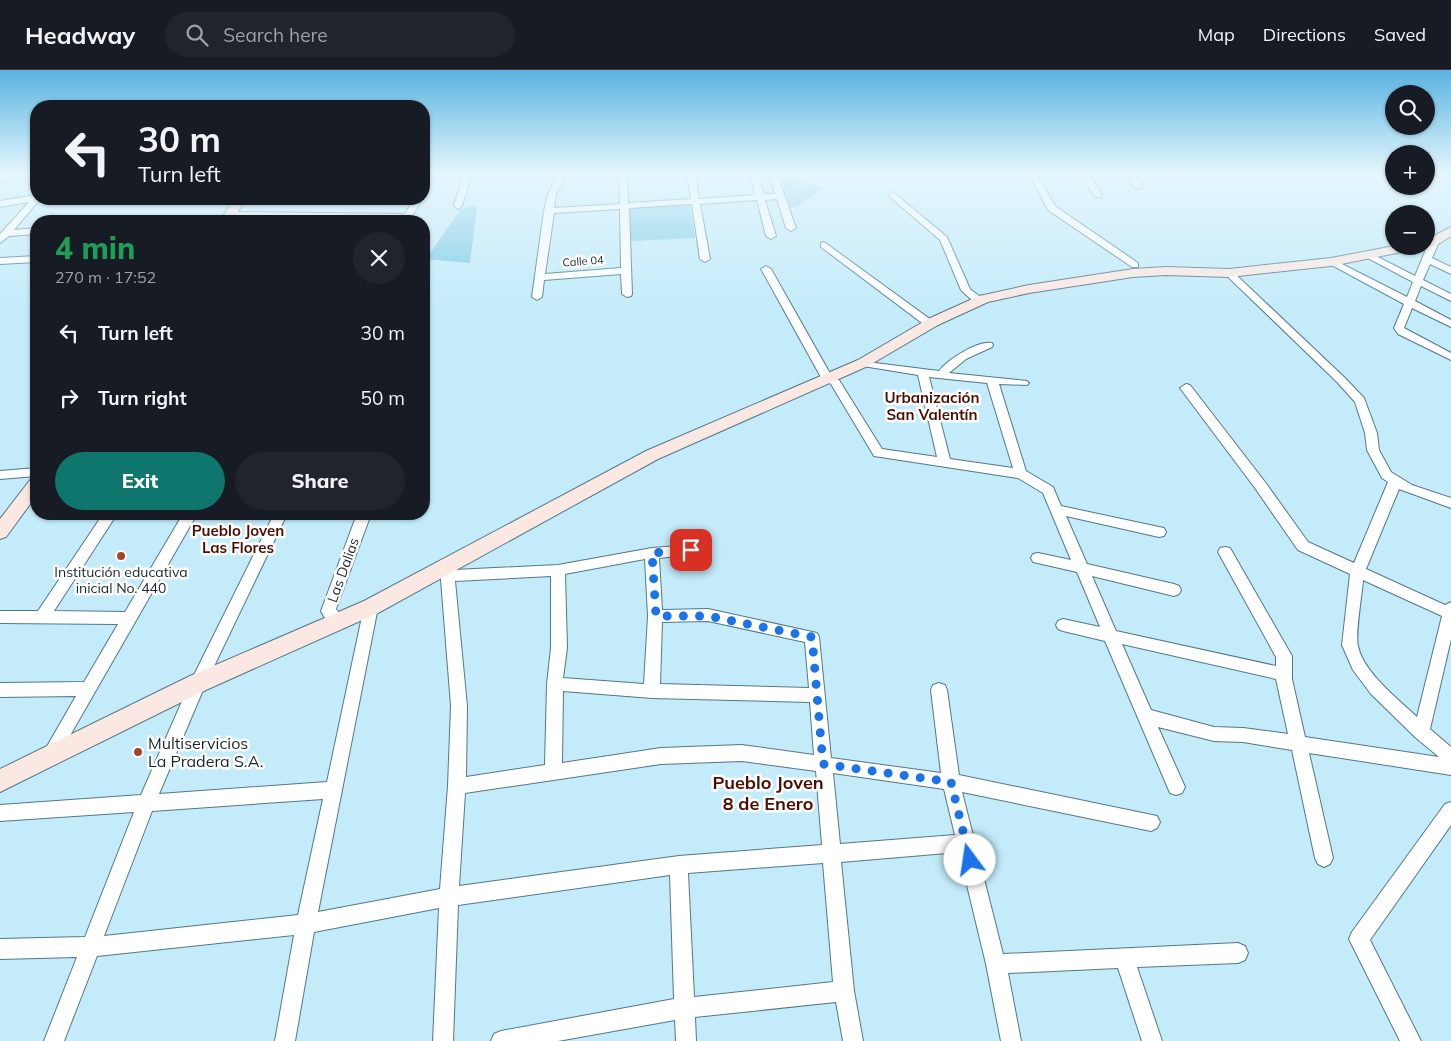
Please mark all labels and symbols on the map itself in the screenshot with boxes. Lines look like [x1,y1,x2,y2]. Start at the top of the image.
street label: Calle 04 [562,253,604,269]
district label: Urbanización San Valentín [884,388,980,424]
district label: Pueblo Joven Las Flores [192,521,284,557]
pin [670,529,712,571]
street label: Las Dalias [323,535,363,605]
marker: Institución educativa inicial No. 440 [115,550,127,562]
place label: Institución educativa inicial No. 440 [54,563,188,597]
place label: Multiservicios La Pradera S.A. [148,733,263,771]
marker: Multiservicios La Pradera S.A. [132,746,144,758]
district label: Pueblo Joven 8 de Enero [712,771,824,815]
position arrow [943,833,995,885]

